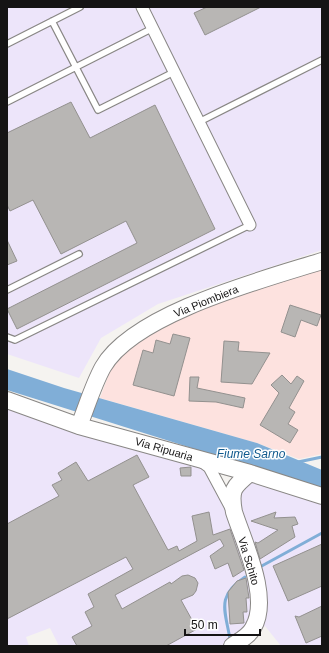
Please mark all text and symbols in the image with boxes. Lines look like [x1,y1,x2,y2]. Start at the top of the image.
street label: Via Piombiera [172,282,241,319]
street label: Via Ripuaria [134,435,195,463]
water label: Fiume Sarno [217,447,286,461]
street label: Via Schito [236,536,262,586]
scale bar [185,611,260,637]
text: 50 m [191,618,218,632]

